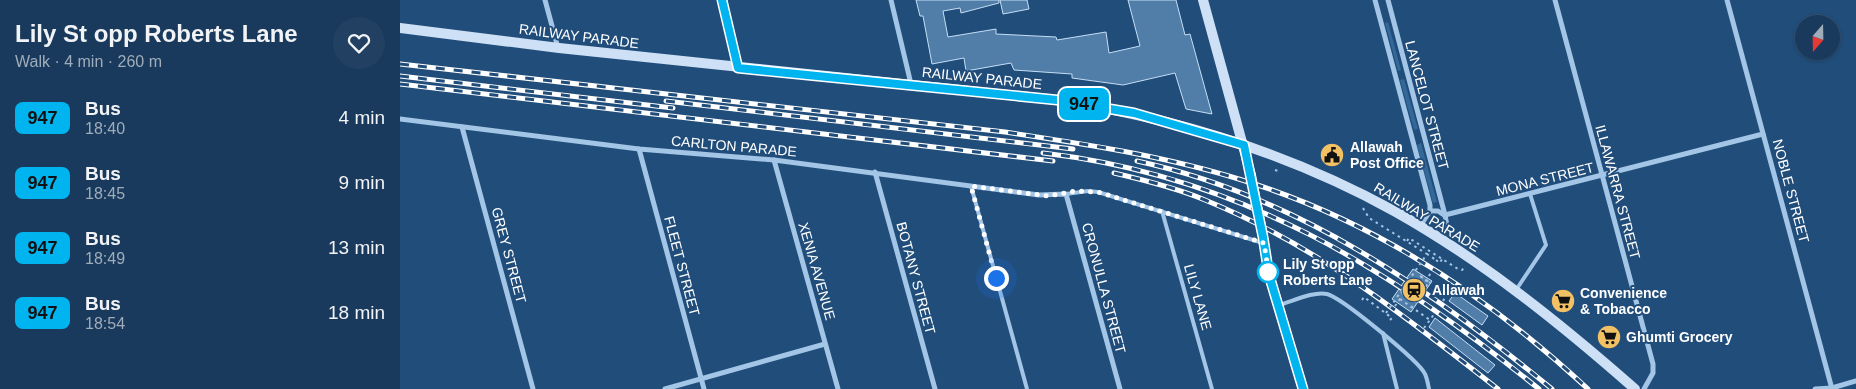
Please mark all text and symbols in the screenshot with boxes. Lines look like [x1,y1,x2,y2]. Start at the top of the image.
north arrow [1795,15,1840,60]
map controls [1795,15,1840,60]
button: heart [333,17,385,69]
text: Lily St opp Roberts Lane [15,20,298,47]
street label: RAILWAY PARADE [518,21,640,51]
street label: LANCELOT STREET [1402,39,1452,172]
text: Walk · 4 min · 260 m [15,53,162,70]
street label: RAILWAY PARADE [921,64,1043,92]
line badge: 947 [1055,88,1113,120]
text: 947 [1069,94,1099,114]
text: Bus [85,98,121,119]
text: 4 min [339,107,385,128]
text: 947 [27,108,58,128]
text: 18:40 [85,120,125,137]
street label: ILLAWARRA STREET [1592,123,1644,261]
street label: CARLTON PARADE [671,133,797,159]
street label: NOBLE STREET [1769,137,1813,245]
place label: Allawah Post Office [1350,139,1424,171]
public building icon: Allawah Post Office [1319,142,1345,168]
street label: MONA STREET [1494,159,1596,199]
text: Bus [85,163,121,184]
text: 9 min [339,172,385,193]
text: 947 [27,173,58,193]
street label: RAILWAY PARADE [1371,179,1483,255]
text: 18:45 [85,185,125,202]
street label: GREY STREET [489,205,530,305]
street label: FLEET STREET [661,214,703,318]
street label: XENIA AVENUE [795,220,839,322]
street label: BOTANY STREET [893,220,939,336]
street label: CRONULLA STREET [1079,221,1129,355]
text: Bus [85,228,121,249]
text: 13 min [328,237,385,258]
text: 947 [27,238,58,258]
text: 18:49 [85,250,125,267]
place label: Lily St opp Roberts Lane [1283,256,1373,288]
marker: Lily St opp Roberts Lane [1257,261,1279,283]
street label: LILY LANE [1181,262,1215,332]
your location [984,266,1009,291]
station icon: Allawah [1401,277,1427,303]
place label: Allawah [1432,282,1485,298]
place label: Convenience & Tobacco [1580,285,1667,317]
supermarket icon: Convenience & Tobacco [1550,288,1576,314]
text: Bus [85,293,121,314]
text: 18 min [328,302,385,323]
text: 947 [27,303,58,323]
text: 18:54 [85,315,125,332]
supermarket icon: Ghumti Grocery [1596,324,1622,350]
place label: Ghumti Grocery [1626,329,1733,345]

